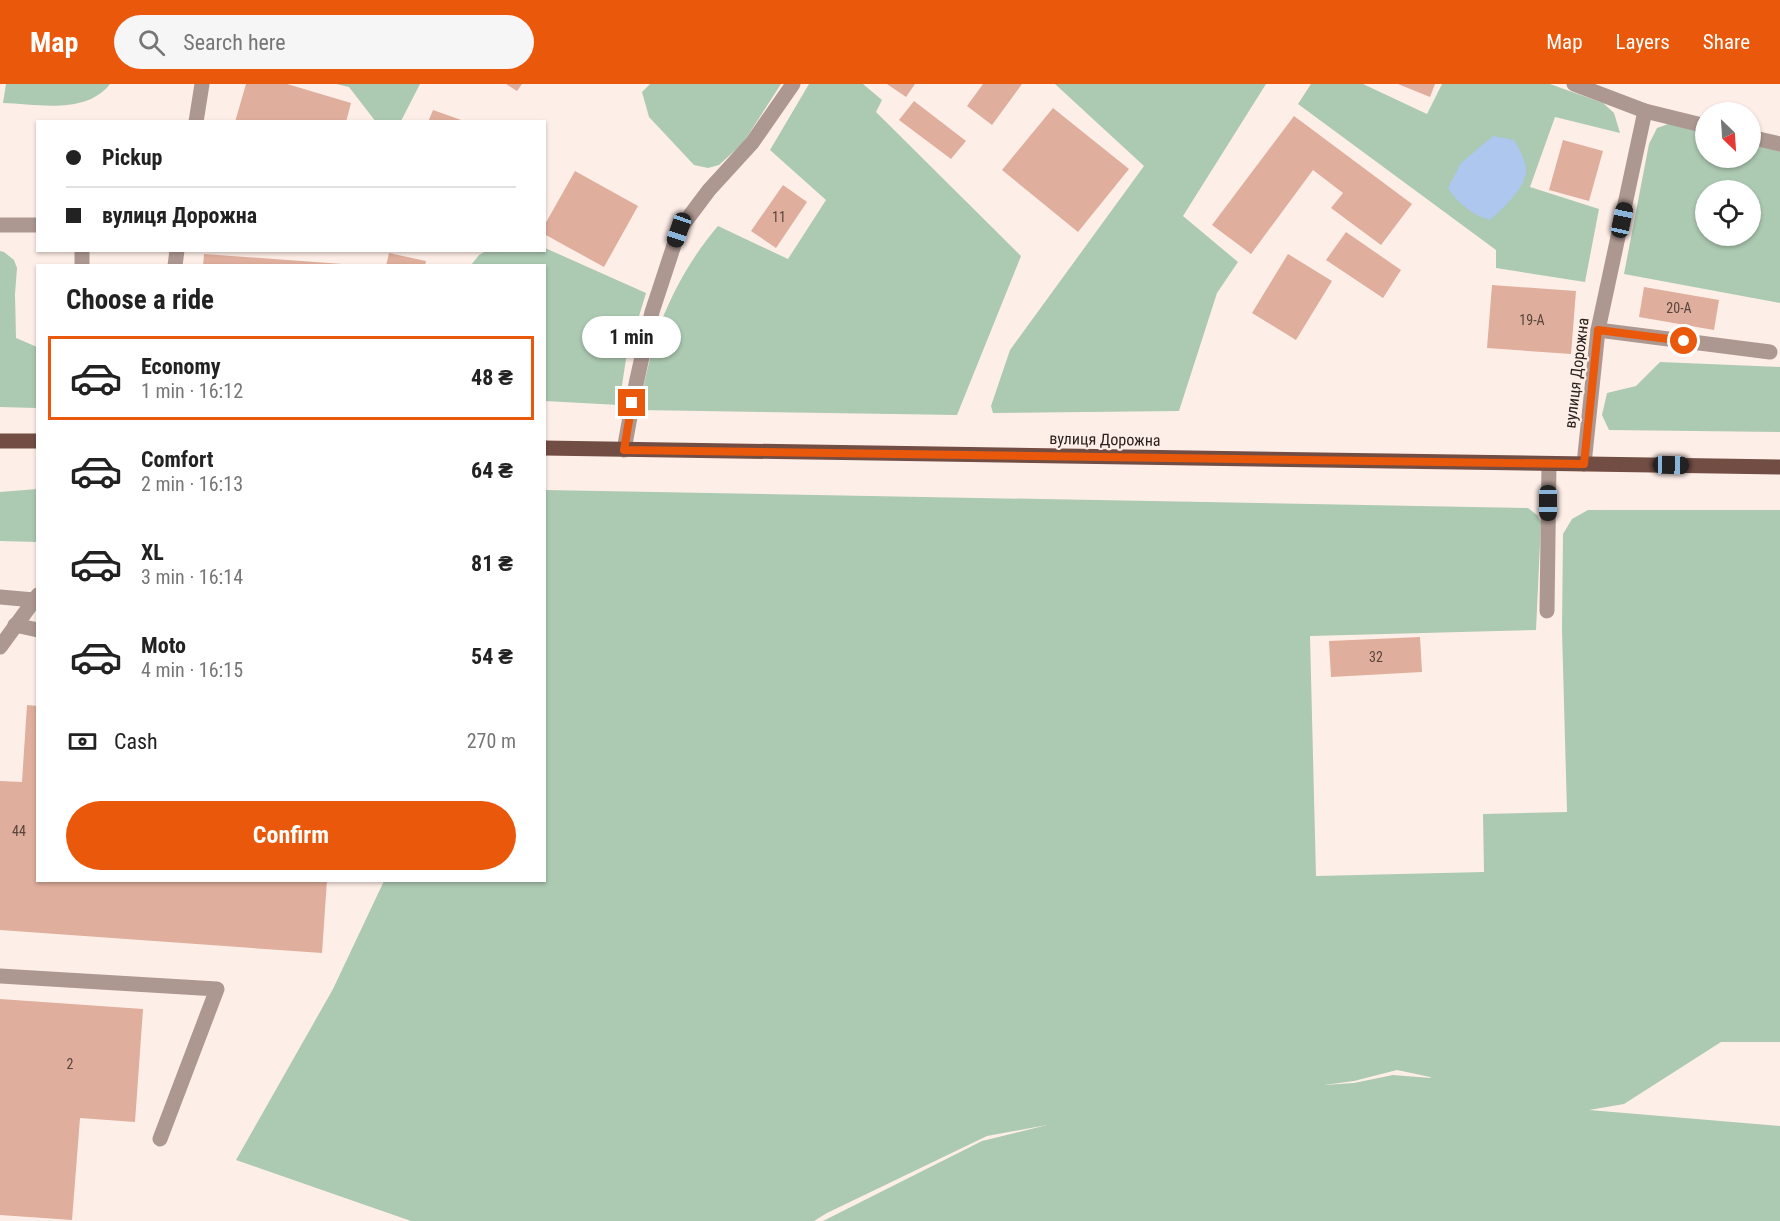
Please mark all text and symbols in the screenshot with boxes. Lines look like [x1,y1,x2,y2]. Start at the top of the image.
search box [114,15,534,69]
text: Map [30,26,78,59]
icon: search [135,26,168,59]
text: Search here [183,30,286,55]
text: Map [1546,30,1583,54]
text: Layers [1616,30,1670,54]
text: Share [1703,30,1750,54]
north arrow [1695,102,1761,168]
map controls [1695,102,1761,246]
text: Pickup [102,145,162,170]
button: locate [1695,180,1761,246]
car [1609,201,1635,239]
text: вулиця Дорожна [102,203,257,228]
house number: 11 [772,209,786,225]
car [665,210,693,250]
text: Choose a ride [66,284,214,316]
house number: 20-А [1666,300,1692,316]
house number: 19-А [1519,312,1545,328]
callout: 1 min [582,316,682,358]
street label: вулиця Дорожна [1560,317,1593,429]
text: 1 min [609,325,654,349]
route start [1670,327,1697,354]
icon: car [69,351,123,405]
text: Economy [141,354,221,379]
text: 48 ₴ [471,365,513,390]
text: 1 min · 16:12 [141,379,243,403]
route end [618,389,645,416]
street label: вулиця Дорожна [1049,429,1161,450]
icon: car [69,444,123,498]
text: Comfort [141,447,214,472]
car [1653,456,1689,474]
text: 64 ₴ [471,458,513,483]
text: 2 min · 16:13 [141,472,243,496]
car [1539,485,1557,521]
icon: car [69,537,123,591]
text: XL [141,540,164,565]
text: 81 ₴ [471,551,513,576]
text: 3 min · 16:14 [141,565,243,589]
icon: car [69,630,123,684]
text: Moto [141,633,186,658]
text: 54 ₴ [471,644,513,669]
house number: 32 [1369,649,1383,665]
text: 4 min · 16:15 [141,658,243,682]
icon: cash [66,725,99,758]
text: Cash [114,729,158,754]
text: 270 m [467,729,516,753]
button: Confirm [66,801,516,870]
house number: 44 [12,823,26,839]
house number: 2 [67,1056,74,1072]

